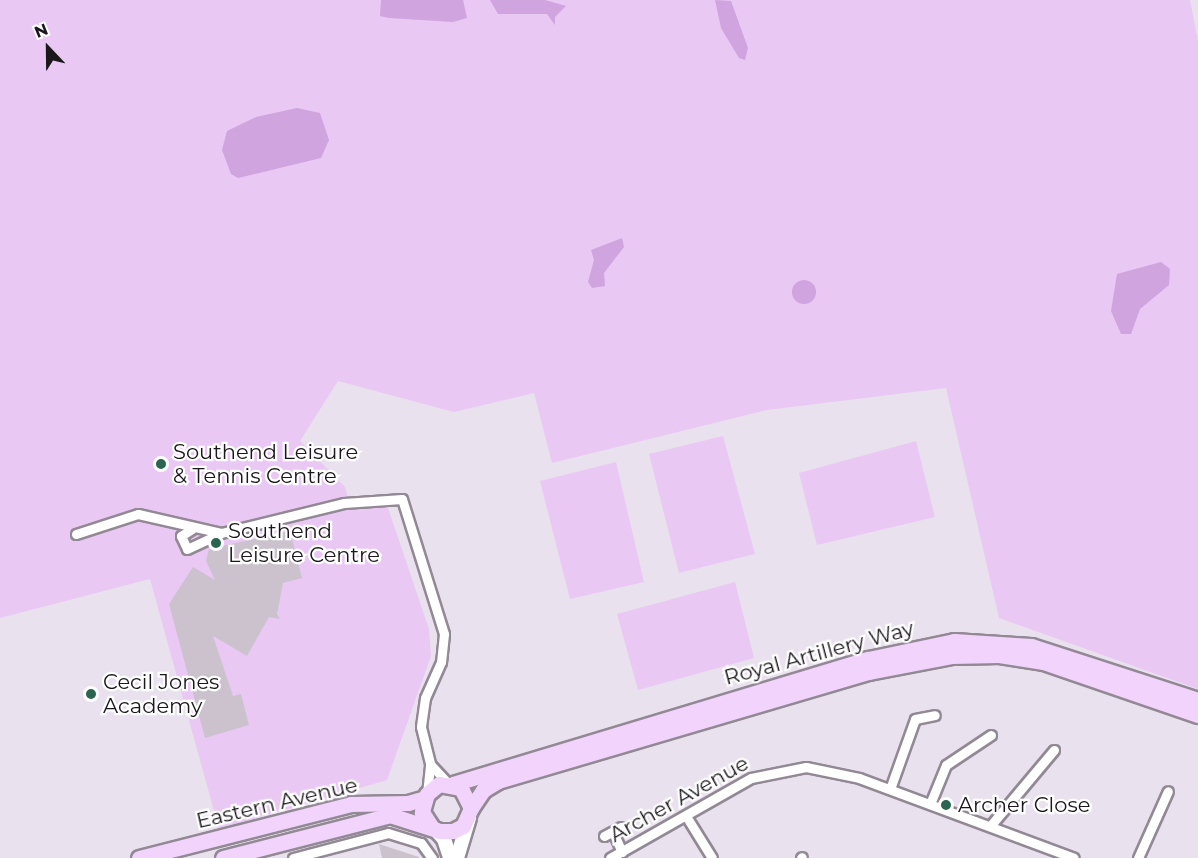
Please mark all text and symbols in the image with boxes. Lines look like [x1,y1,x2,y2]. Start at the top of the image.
north arrow [18,18,78,78]
text: N [32,20,51,42]
place label: Southend Leisure & Tennis Centre [173,439,358,489]
marker: Southend Leisure & Tennis Centre [154,457,168,471]
place label: Southend Leisure Centre [228,518,380,568]
marker: Southend Leisure Centre [209,536,223,550]
street label: Royal Artillery Way [721,616,917,690]
place label: Cecil Jones Academy [103,669,219,719]
marker: Cecil Jones Academy [84,687,98,701]
street label: Archer Avenue [605,750,753,848]
street label: Eastern Avenue [194,772,360,834]
place label: Archer Close [958,792,1090,818]
marker: Archer Close [939,798,953,812]

